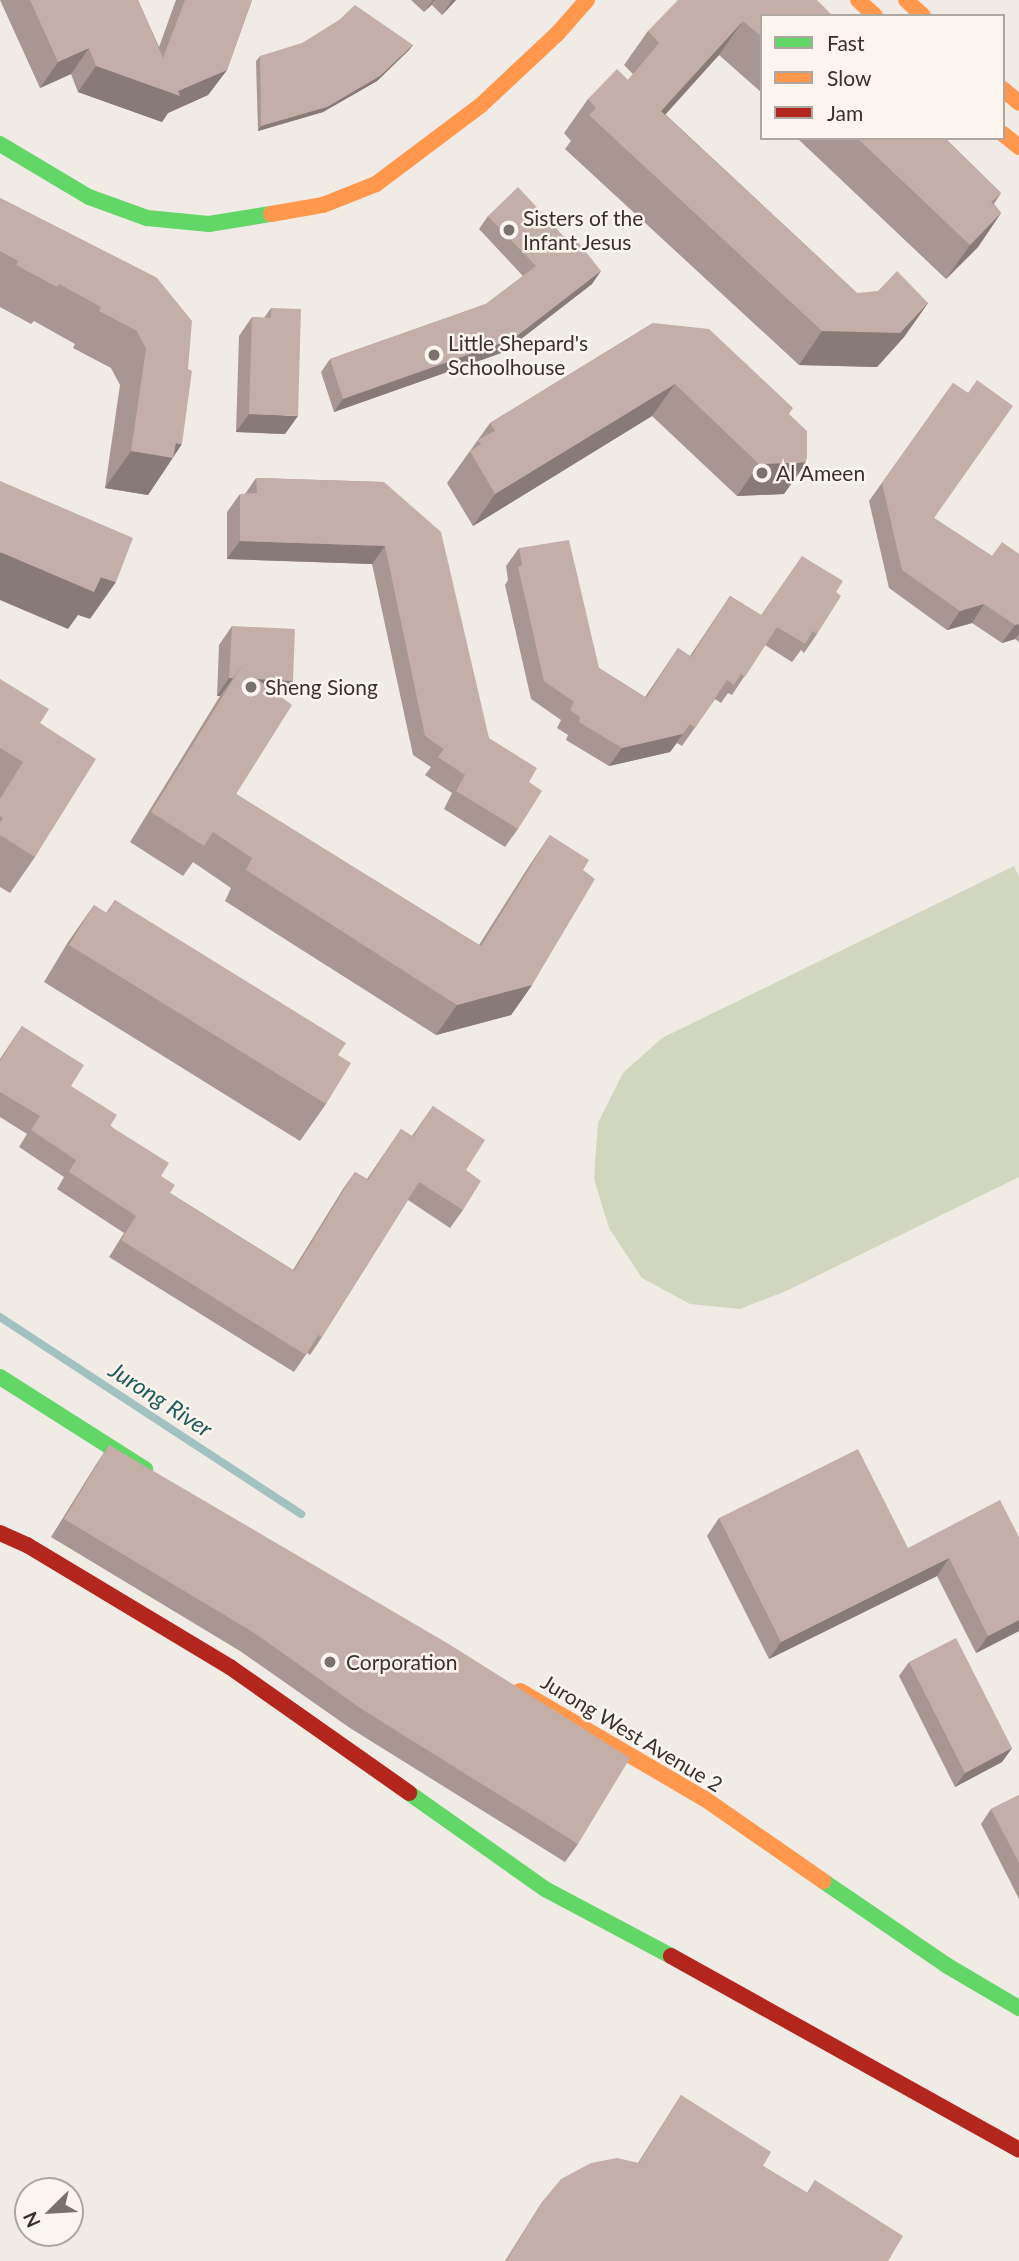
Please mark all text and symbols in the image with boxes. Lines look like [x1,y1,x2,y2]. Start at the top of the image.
legend [760,14,1005,140]
text: Fast [827,30,864,55]
text: Slow [827,65,871,90]
text: Jam [827,100,863,125]
place label: Sisters of the Infant Jesus [523,205,644,255]
marker: Sisters of the Infant Jesus [501,222,517,238]
place label: Little Shepard's Schoolhouse [448,330,588,380]
marker: Little Shepard's Schoolhouse [426,347,442,363]
place label: Al Ameen [776,460,866,486]
marker: Al Ameen [754,465,770,481]
place label: Sheng Siong [265,674,378,700]
marker: Sheng Siong [243,679,259,695]
water label: Jurong River [104,1355,218,1443]
place label: Corporation [346,1649,457,1675]
marker: Corporation [320,1652,340,1672]
street label: Jurong West Avenue 2 [536,1669,728,1797]
north arrow [14,2177,84,2247]
text: N [18,2209,45,2231]

